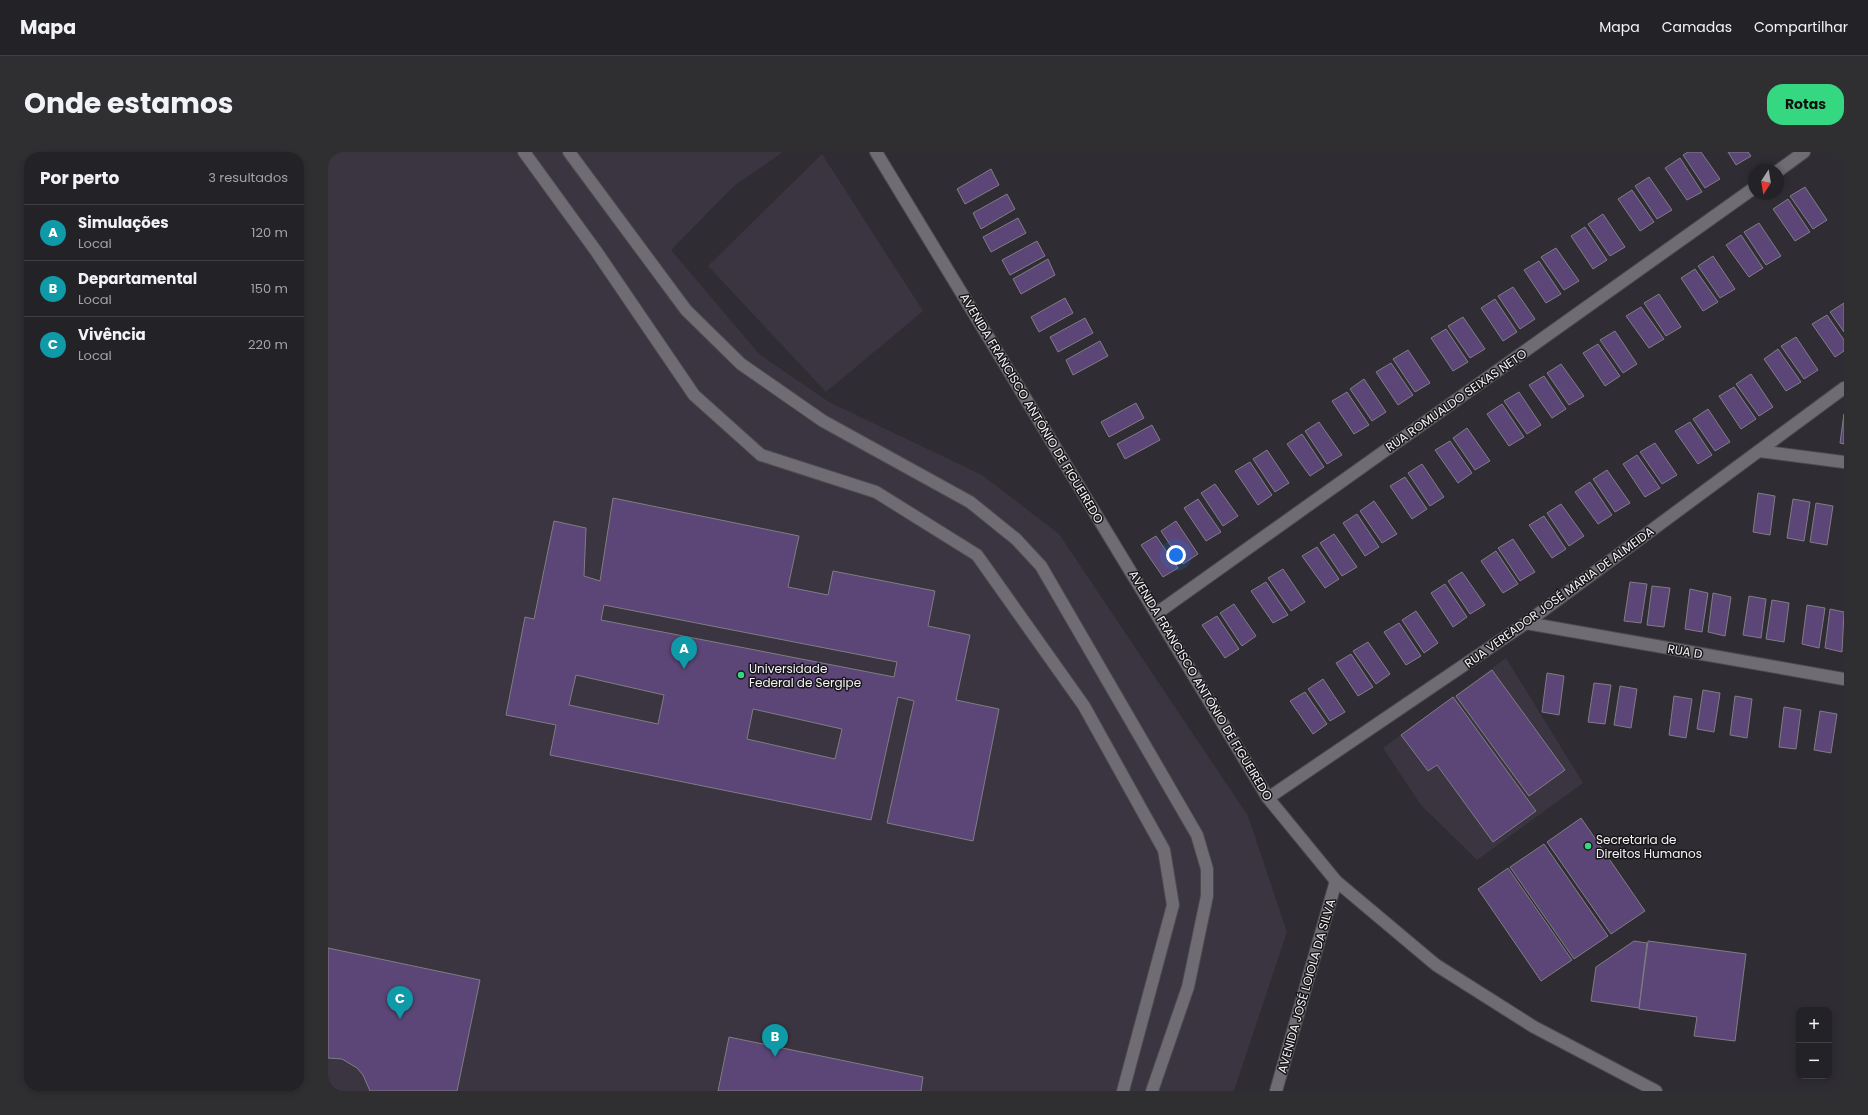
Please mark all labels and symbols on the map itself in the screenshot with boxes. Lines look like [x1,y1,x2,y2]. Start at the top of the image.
north arrow [1748,164,1784,200]
street label: AVENIDA FRANCISCO ANTÔNIO DE FIGUEIREDO [956,290,1108,526]
street label: RUA ROMUALDO SEIXAS NETO [1382,345,1530,455]
street label: RUA VEREADOR JOSÉ MARIA DE ALMEIDA [1461,522,1657,672]
your location [1166,545,1186,565]
street label: AVENIDA FRANCISCO ANTÔNIO DE FIGUEIREDO [1125,567,1277,803]
pin: A [671,636,697,669]
street label: RUA D [1666,640,1704,662]
place label: Universidade Federal de Sergipe [749,660,861,691]
marker: Universidade Federal de Sergipe [736,670,746,680]
place label: Secretaria de Direitos Humanos [1596,831,1702,862]
marker: Secretaria de Direitos Humanos [1583,841,1593,851]
street label: AVENIDA JOSÉ LOIOLA DA SILVA [1273,897,1339,1075]
pin: C [387,986,413,1019]
pin: B [762,1024,788,1057]

